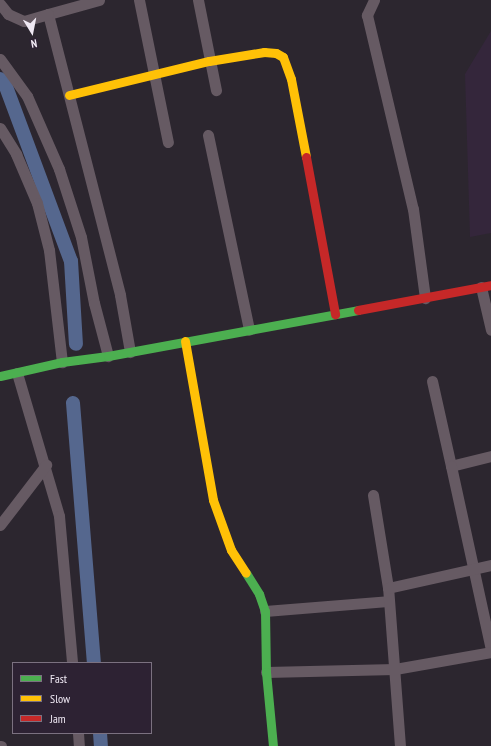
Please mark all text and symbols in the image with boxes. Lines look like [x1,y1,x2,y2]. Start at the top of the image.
north arrow [12,12,52,52]
text: N [30,36,38,51]
legend [12,662,152,734]
text: Fast [50,671,67,686]
text: Slow [50,691,70,706]
text: Jam [50,711,66,726]

